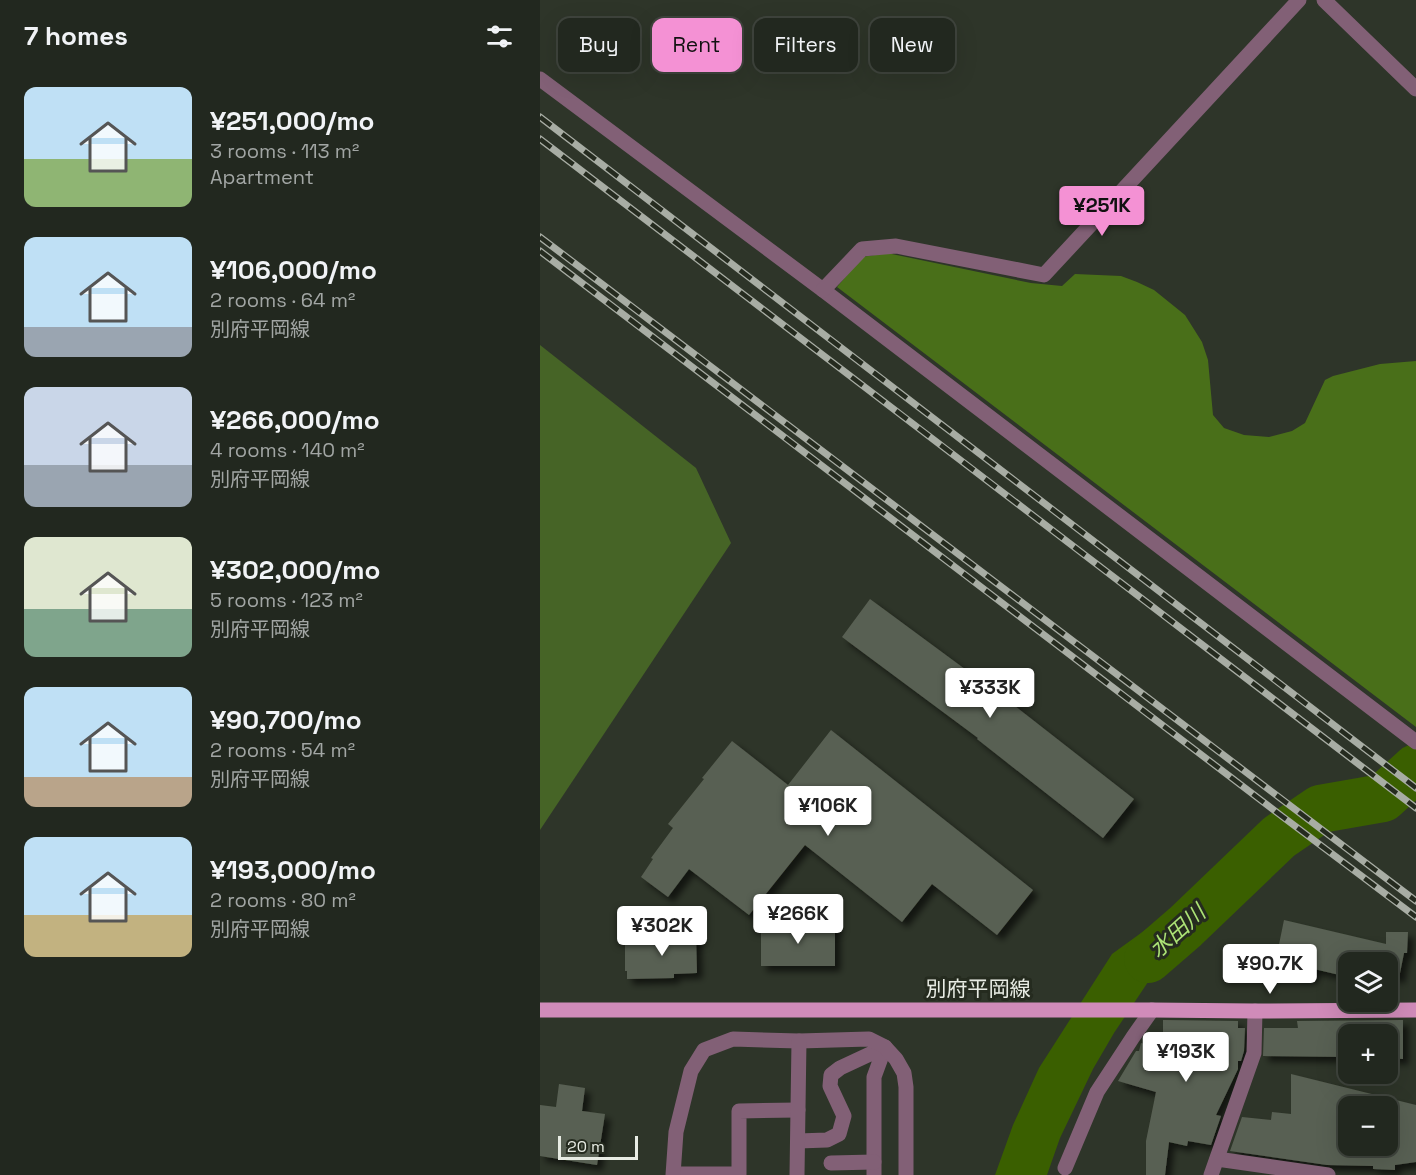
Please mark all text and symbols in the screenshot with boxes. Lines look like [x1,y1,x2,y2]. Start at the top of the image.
chip: Buy [558,18,640,72]
chip: Rent [652,18,742,72]
chip: Filters [754,18,858,72]
chip: New [870,18,955,72]
text: 7 homes [24,19,128,53]
icon: filters [483,20,516,53]
text: ¥251,000/mo [210,104,375,138]
icon: home [72,111,144,183]
text: 3 rooms · 113 m² [210,138,359,164]
text: Apartment [210,164,314,190]
pin: ¥251K [1060,186,1144,237]
text: ¥251K [1073,192,1131,218]
text: ¥106,000/mo [210,253,377,287]
icon: home [72,261,144,333]
text: 2 rooms · 64 m² [210,287,355,313]
text: 別府平岡線 [210,316,310,342]
text: ¥266,000/mo [210,403,380,437]
icon: home [72,411,144,483]
text: 4 rooms · 140 m² [210,437,365,463]
text: 別府平岡線 [210,466,310,492]
text: ¥302,000/mo [210,553,380,587]
icon: home [72,561,144,633]
text: 5 rooms · 123 m² [210,587,363,613]
text: 別府平岡線 [210,616,310,642]
pin: ¥333K [948,668,1032,719]
text: ¥333K [959,674,1021,700]
text: ¥90,700/mo [210,703,362,737]
icon: home [72,711,144,783]
text: 2 rooms · 54 m² [210,737,355,763]
text: 別府平岡線 [210,766,310,792]
pin: ¥106K [786,786,870,837]
text: ¥106K [798,792,858,818]
text: ¥193,000/mo [210,853,376,887]
icon: home [72,861,144,933]
text: 2 rooms · 80 m² [210,887,356,913]
pin: ¥266K [756,894,840,945]
water label: 水田川 [1143,897,1212,963]
text: ¥266K [767,900,829,926]
pin: ¥302K [620,906,704,957]
text: ¥302K [631,912,693,938]
text: 別府平岡線 [210,916,310,942]
pin: ¥90.7K [1221,944,1319,995]
text: ¥90.7K [1237,950,1303,976]
map controls [1338,952,1398,1156]
button: layers [1338,952,1398,1012]
street label: 別府平岡線 [926,975,1031,1002]
button: + [1338,1024,1398,1084]
pin: ¥193K [1144,1032,1228,1083]
text: ¥193K [1157,1038,1215,1064]
button: − [1338,1096,1398,1156]
scale bar [558,1133,638,1160]
text: 20 m [567,1136,605,1157]

